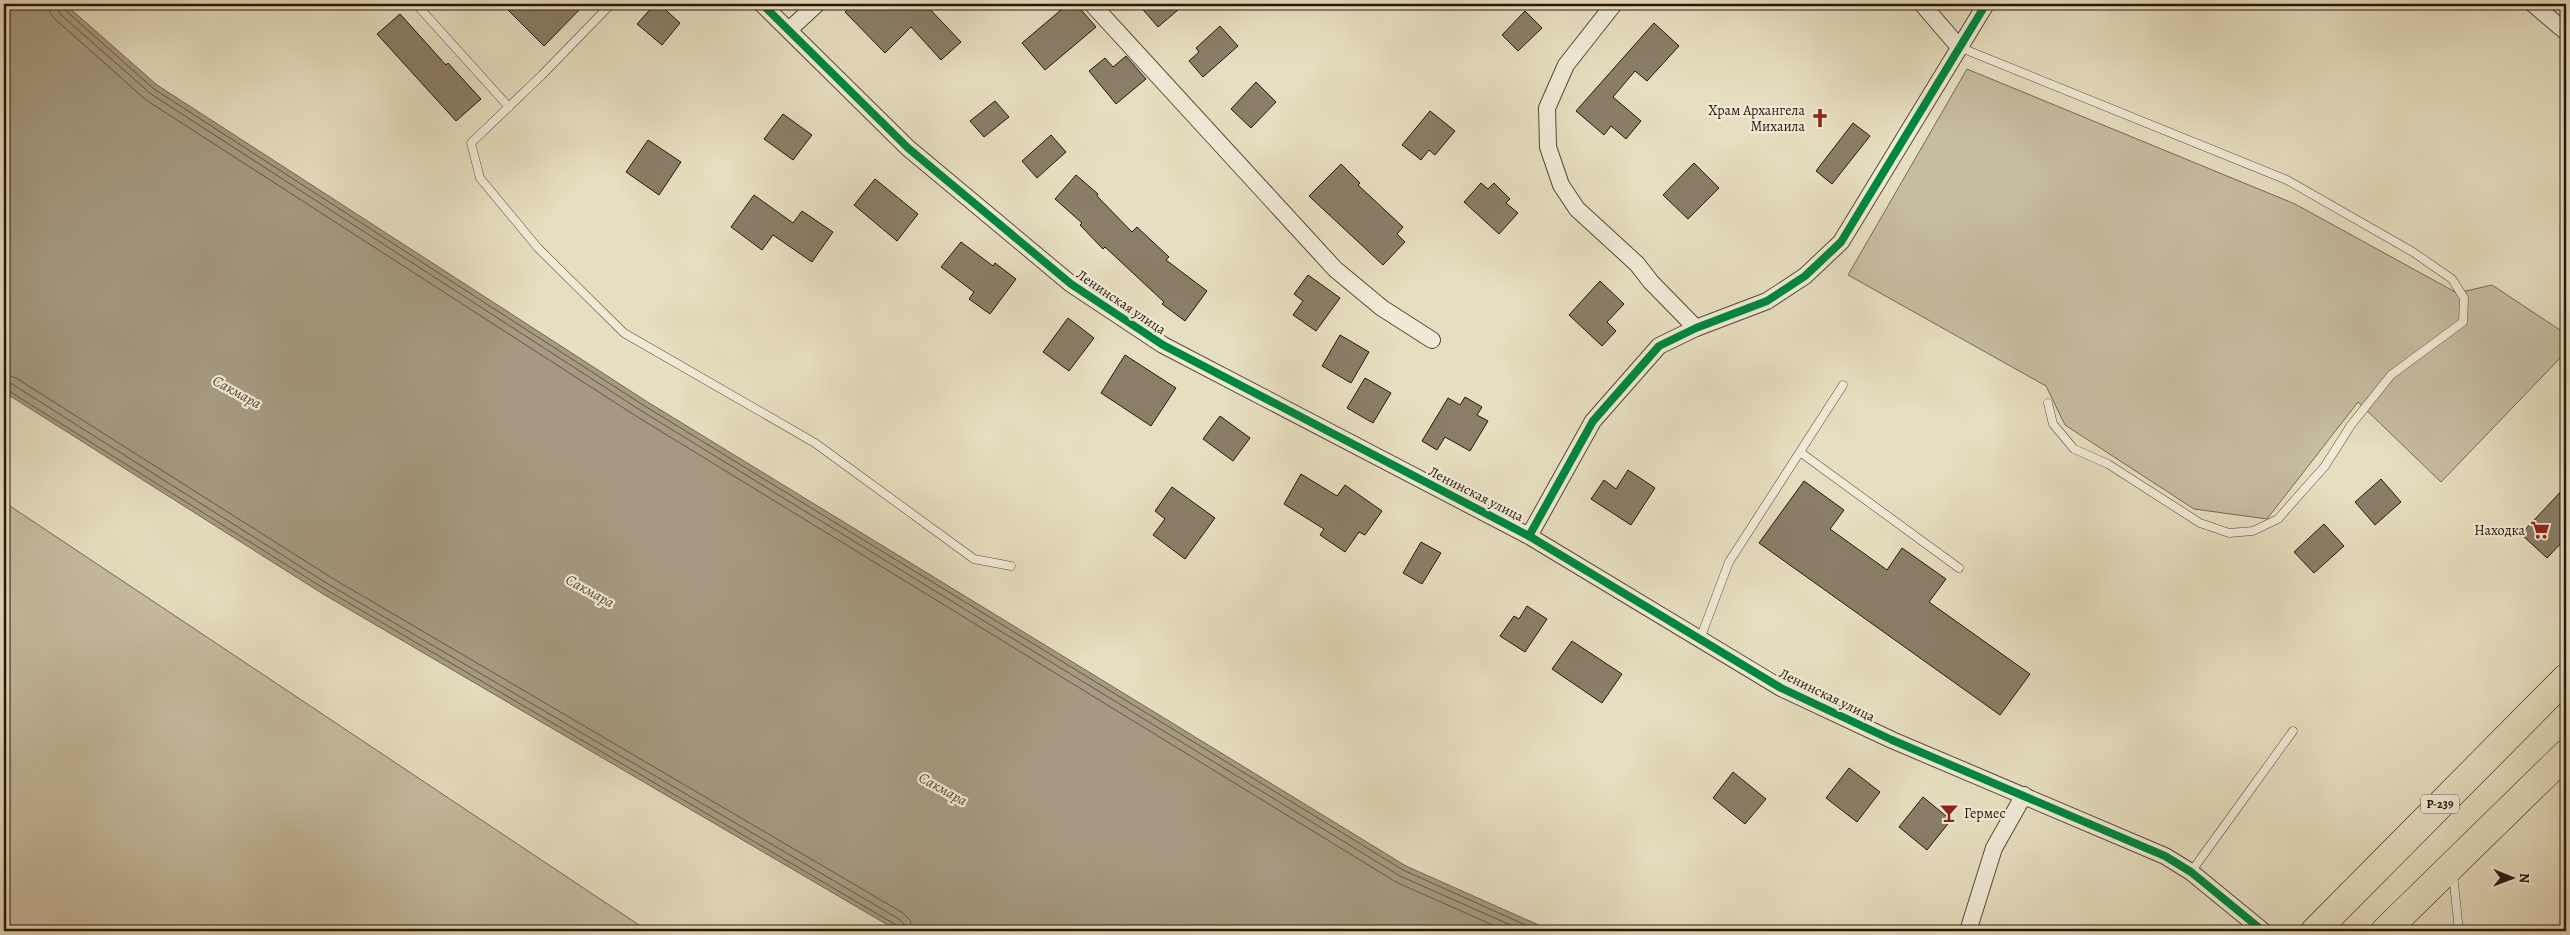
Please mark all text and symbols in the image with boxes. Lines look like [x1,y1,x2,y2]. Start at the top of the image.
place label: Храм Архангела Михаила [1708,101,1806,136]
church icon: Храм Архангела Михаила [1809,107,1831,129]
street label: Ленинская улица [1072,265,1170,339]
water label: Сакмара [209,370,265,414]
street label: Ленинская улица [1425,462,1527,526]
supermarket icon: Находка [2529,519,2551,541]
place label: Находка [2474,521,2526,540]
water label: Сакмара [562,569,618,613]
street label: Ленинская улица [1776,664,1879,727]
water label: Сакмара [915,767,971,811]
road number: Р-239 [2421,794,2459,814]
bar icon: Гермес [1938,802,1960,824]
place label: Гермес [1964,804,2006,823]
north arrow [2488,852,2538,902]
text: N [2515,873,2534,883]

